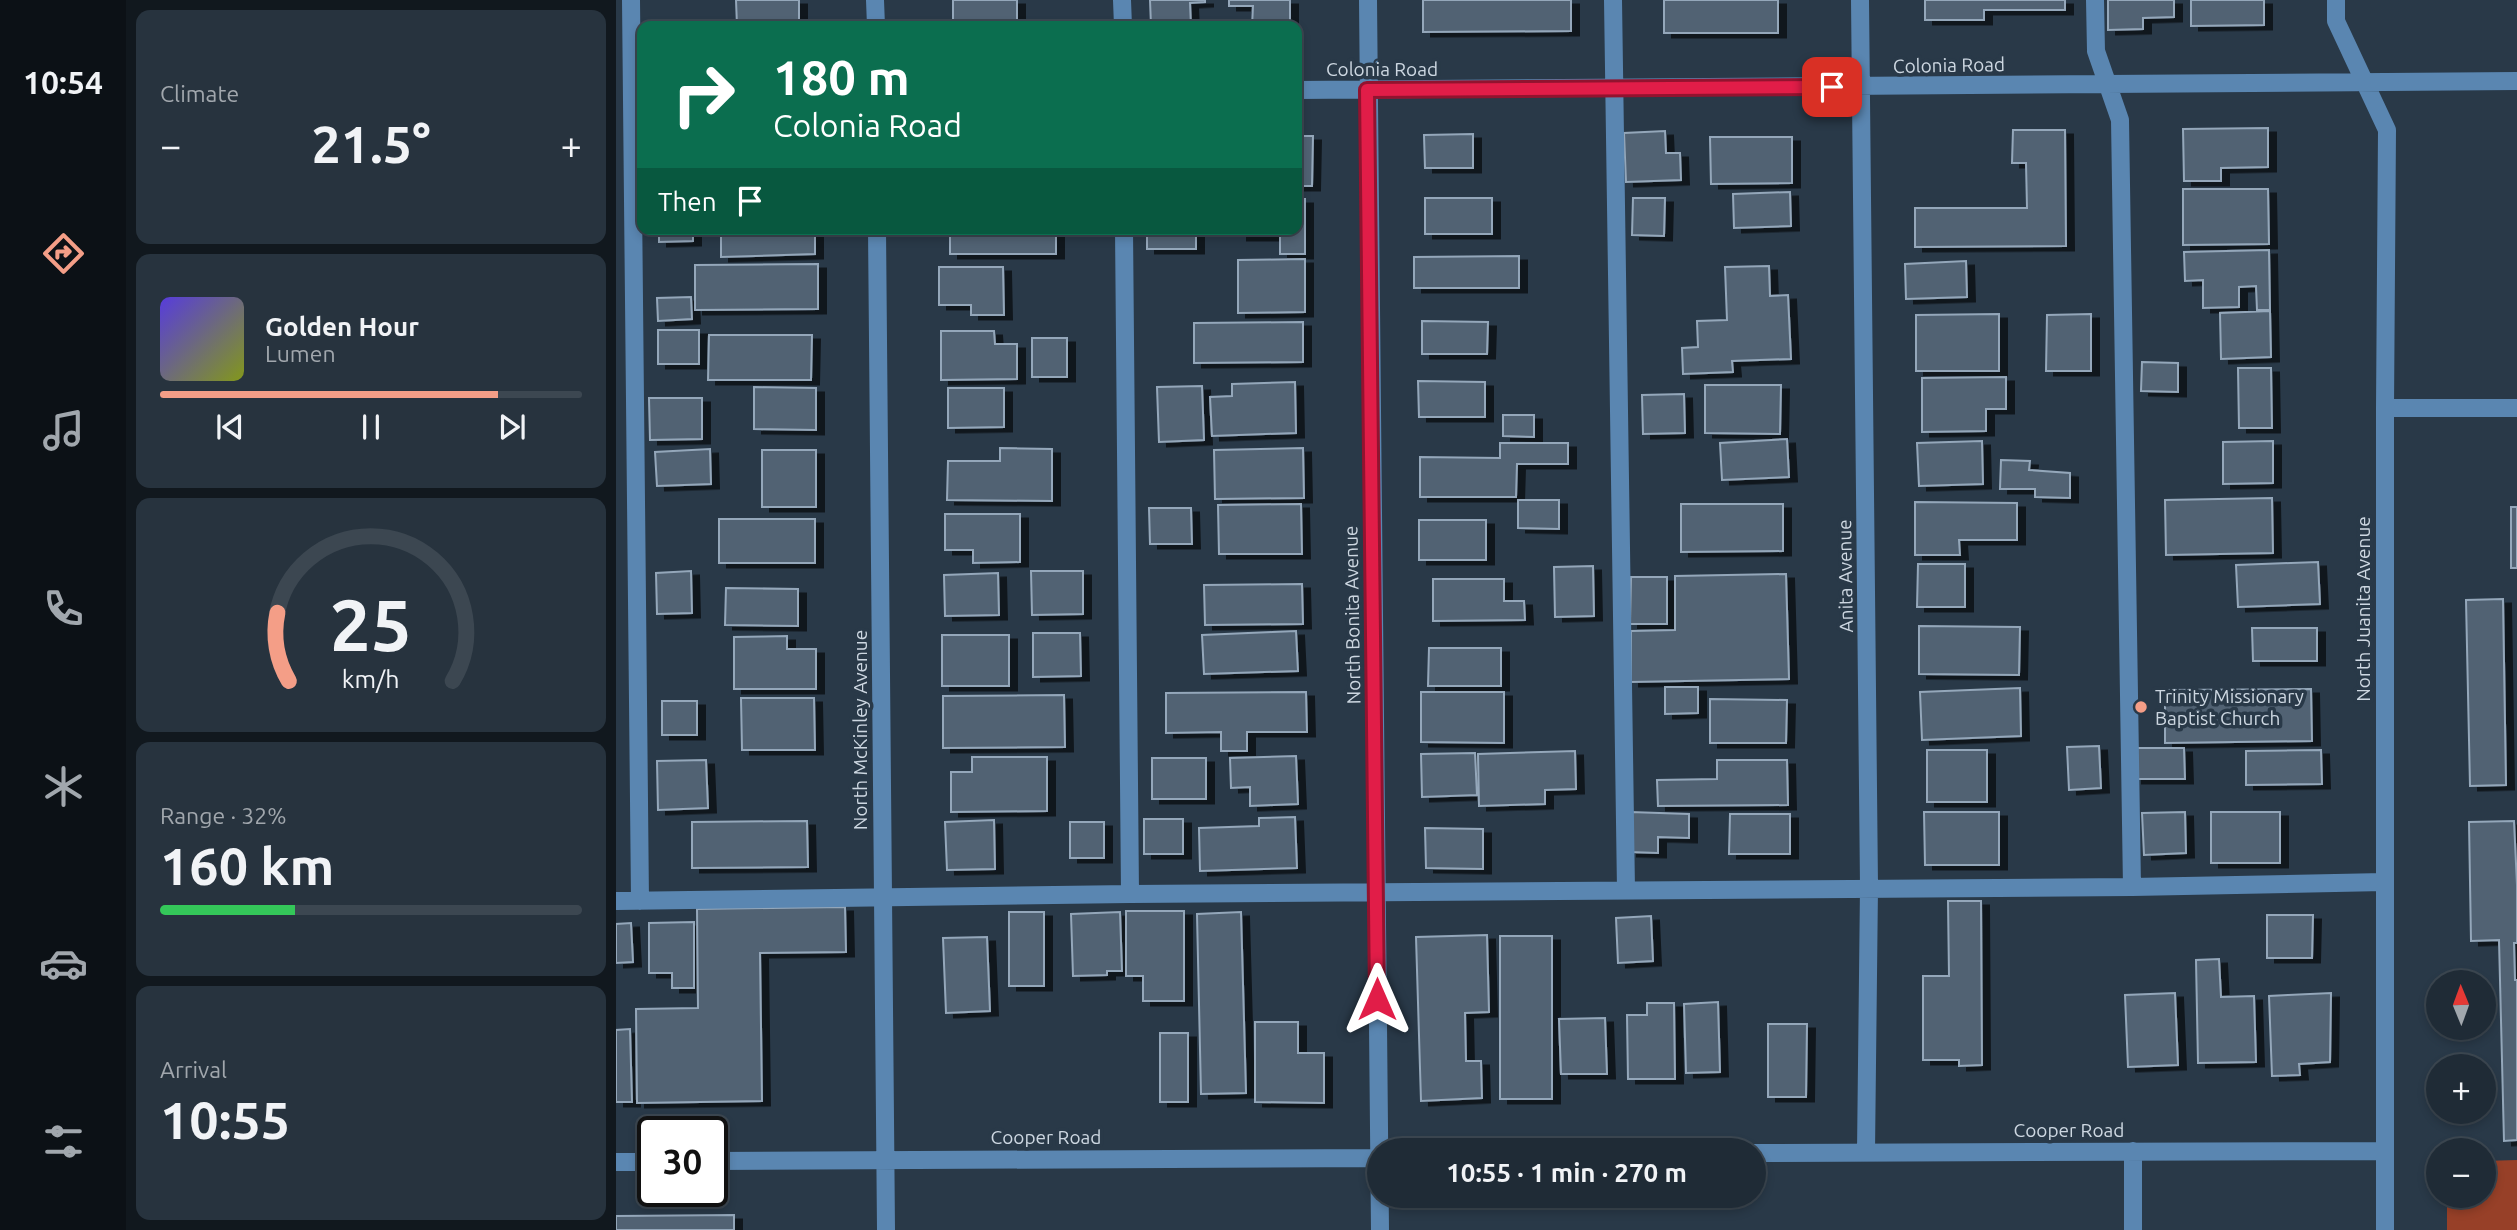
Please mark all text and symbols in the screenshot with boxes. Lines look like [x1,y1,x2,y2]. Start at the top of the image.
icon: right [658,49,749,140]
text: 180 m [773,49,910,104]
street label: Colonia Road [1893,53,2005,77]
pin [1802,57,1862,117]
street label: Colonia Road [1326,58,1438,80]
text: 10:54 [23,64,103,100]
icon: arrive [1813,68,1851,106]
text: Climate [160,81,239,106]
text: Colonia Road [773,107,962,143]
text: 21.5° [311,115,431,173]
text: − [160,124,181,166]
text: + [561,124,582,166]
icon: arrive [731,182,769,220]
text: Then [658,187,717,216]
icon: directions [39,229,88,278]
text: Golden Hour [265,312,419,341]
text: Lumen [265,341,336,366]
icon: music [39,406,88,455]
icon: previous [211,408,249,446]
icon: pause [352,408,390,446]
icon: next [493,408,531,446]
street label: North Juanita Avenue [2352,516,2374,702]
street label: Anita Avenue [1833,519,1857,633]
street label: North Bonita Avenue [1339,525,1365,705]
text: 25 [330,583,412,665]
icon: phone [39,584,88,633]
street label: North McKinley Avenue [849,630,871,830]
text: km/h [342,665,400,693]
place label: Trinity Missionary Baptist Church [2155,685,2304,729]
marker: Trinity Missionary Baptist Church [2133,699,2149,715]
icon: climate [39,762,88,811]
text: Range · 32% [160,803,287,828]
text: 160 km [160,837,334,895]
icon: car [39,939,88,988]
position arrow [1340,962,1414,1036]
north arrow [2426,970,2496,1040]
map controls [2426,970,2496,1208]
button: + [2426,1054,2496,1124]
text: Arrival [160,1057,227,1082]
text: 10:55 [160,1091,290,1149]
speed limit sign: 30 [637,1116,728,1207]
icon: filters [39,1117,88,1166]
street label: Cooper Road [2014,1119,2124,1141]
street label: Cooper Road [991,1126,1101,1148]
button: − [2426,1138,2496,1208]
text: 10:55 · 1 min · 270 m [1446,1158,1687,1187]

